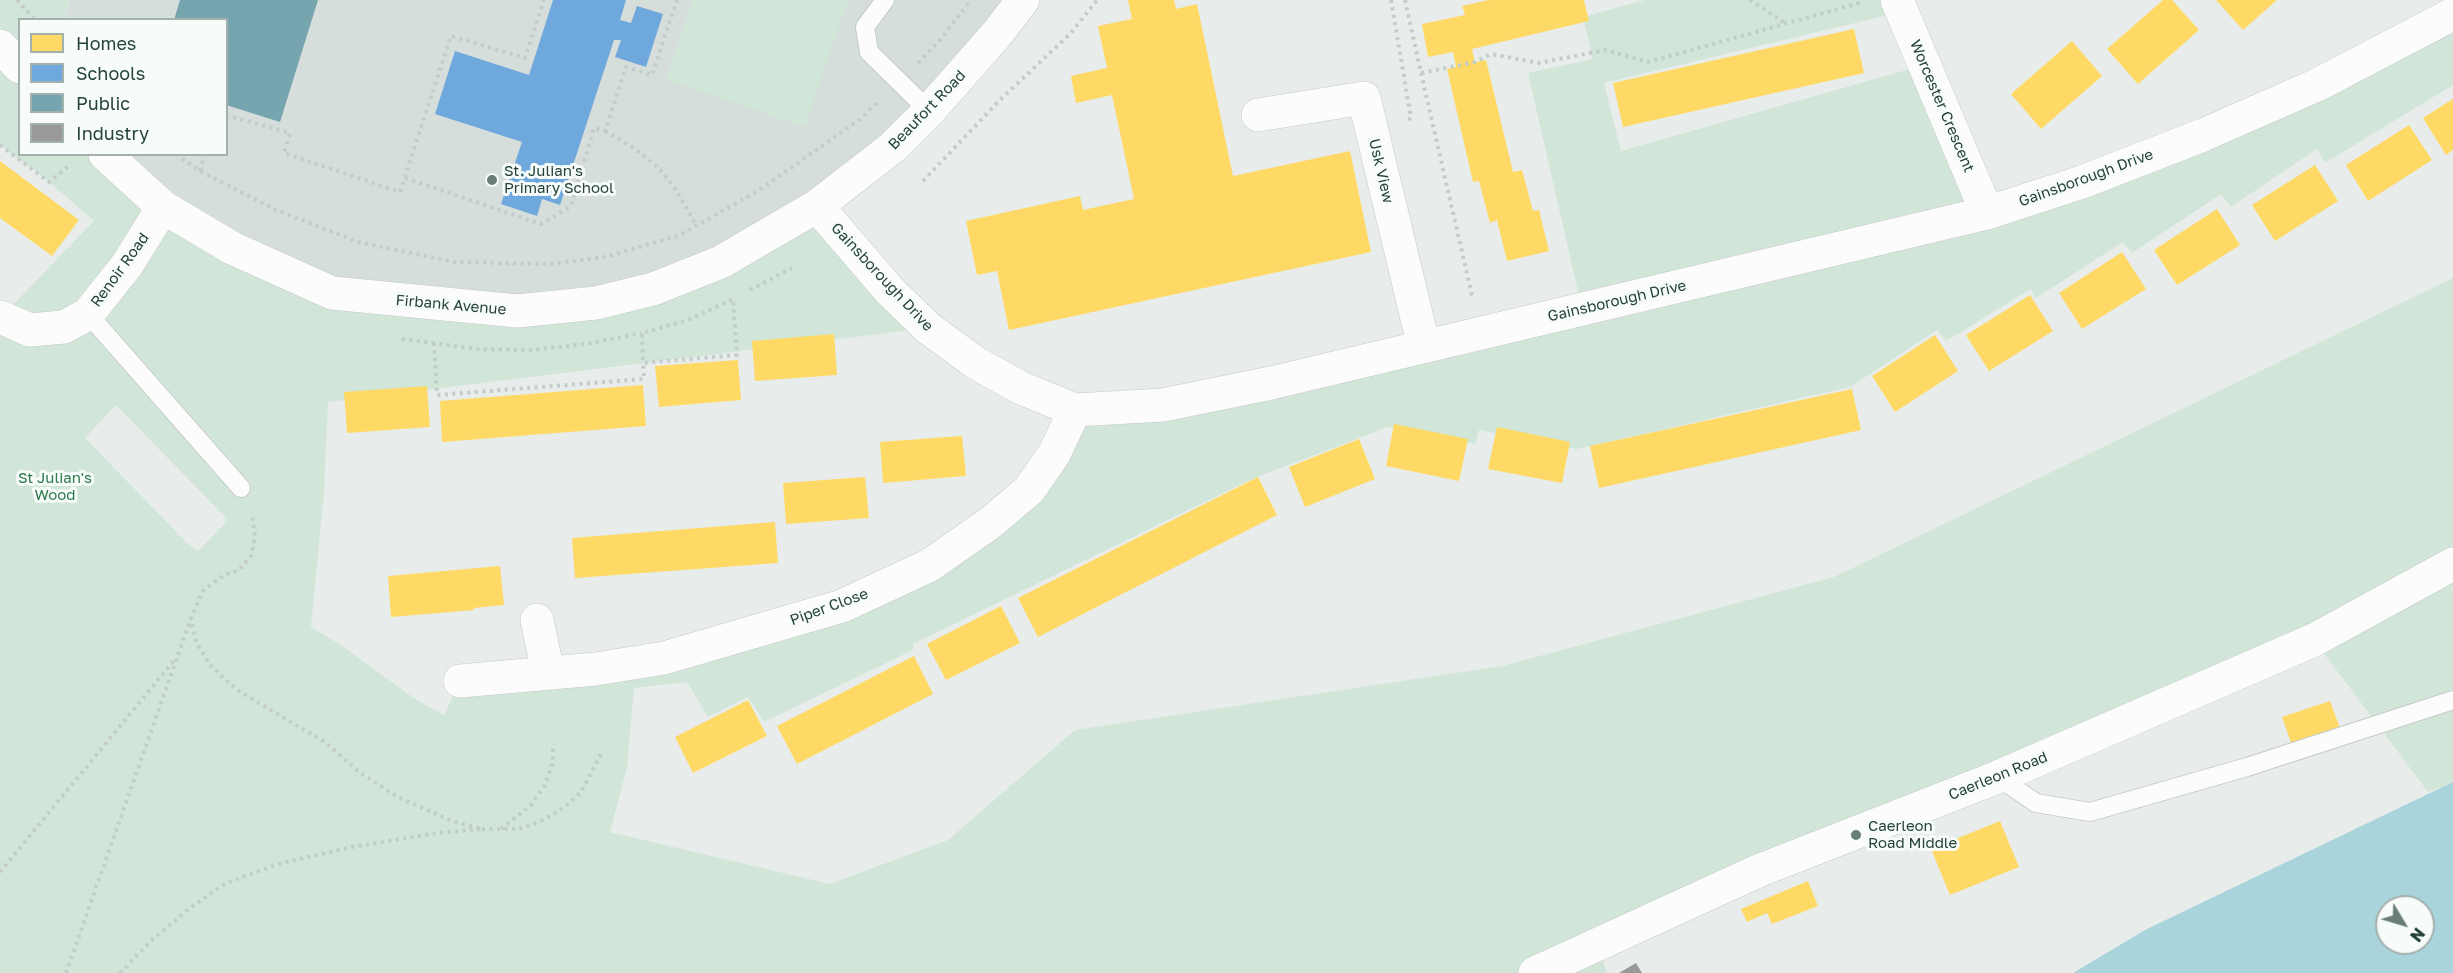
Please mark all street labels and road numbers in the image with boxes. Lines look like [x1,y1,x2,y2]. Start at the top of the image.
street label: Worcester Crescent [1906,37,1978,175]
street label: Beaufort Road [885,67,969,153]
street label: Usk View [1365,137,1397,205]
street label: Gainsborough Drive [2016,145,2156,211]
street label: Gainsborough Drive [827,219,937,335]
street label: Renoir Road [87,229,153,311]
street label: Gainsborough Drive [1546,276,1688,326]
street label: Firbank Avenue [395,291,507,319]
street label: Piper Close [787,585,871,629]
street label: Caerleon Road [1946,748,2050,804]

